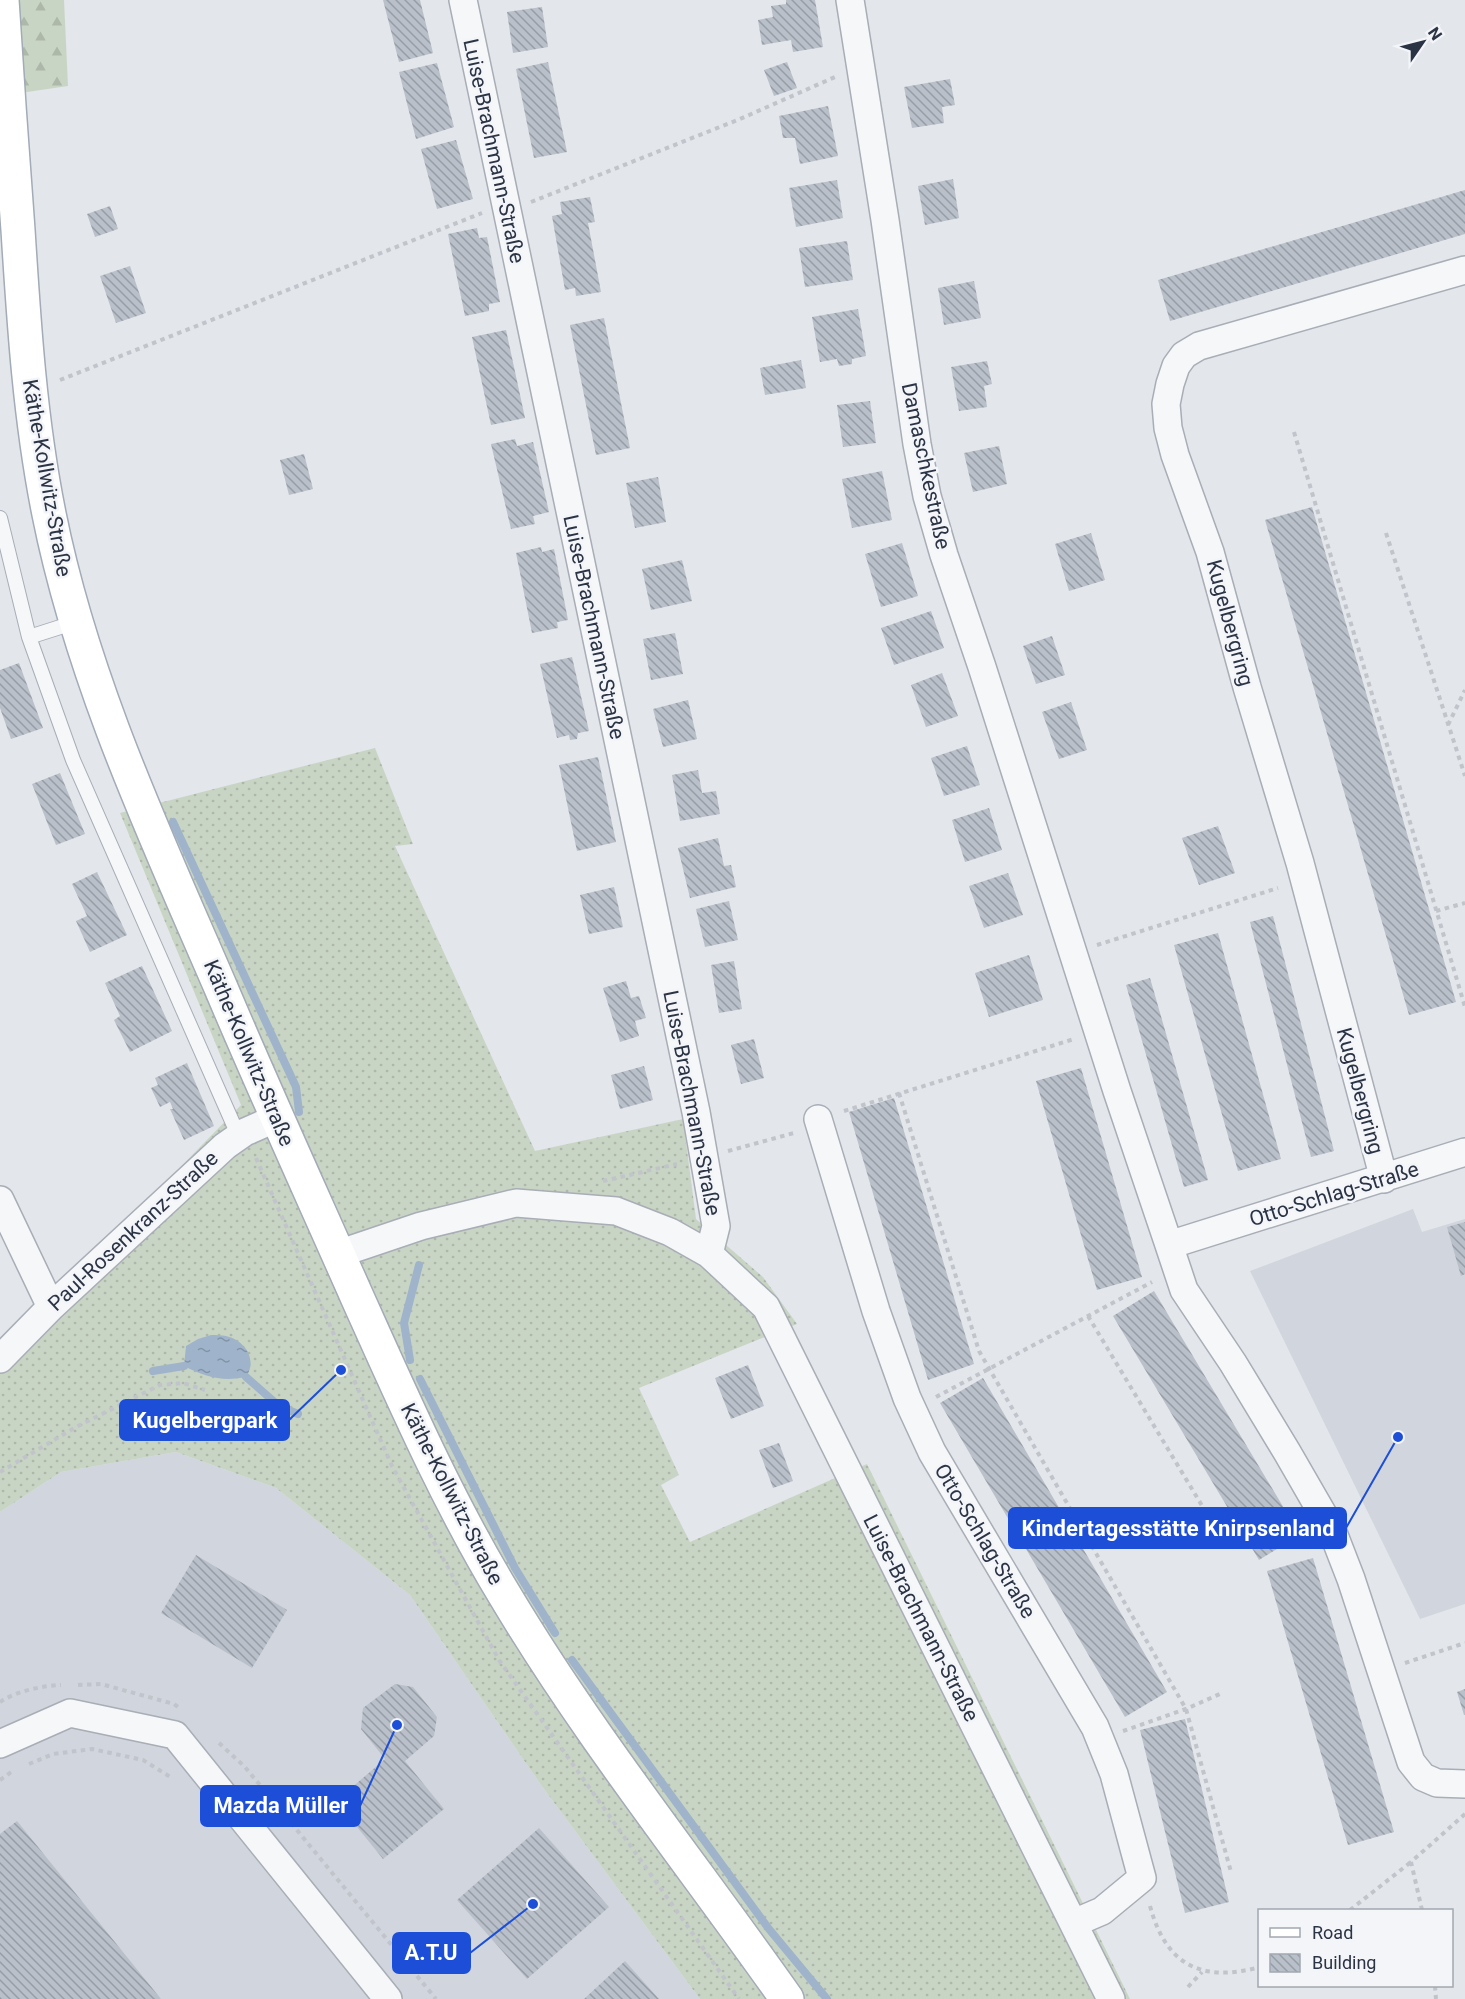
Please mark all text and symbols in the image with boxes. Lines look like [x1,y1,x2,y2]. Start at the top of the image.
north arrow [1393,12,1453,72]
text: N [1424,24,1446,44]
street label: Luise-Brachmann-Straße [458,36,530,266]
street label: Käthe-Kollwitz-Straße [18,377,76,579]
street label: Damaschkestraße [897,381,955,551]
street label: Luise-Brachmann-Straße [558,512,630,742]
street label: Kugelbergring [1202,557,1258,689]
street label: Käthe-Kollwitz-Straße [199,956,299,1150]
street label: Luise-Brachmann-Straße [658,988,726,1218]
street label: Kugelbergring [1332,1025,1388,1157]
street label: Paul-Rosenkranz-Straße [43,1146,223,1316]
street label: Otto-Schlag-Straße [1246,1157,1422,1231]
street label: Käthe-Kollwitz-Straße [396,1399,508,1589]
callout: Kugelbergpark [120,1400,289,1440]
text: Kugelbergpark [133,1408,278,1433]
street label: Otto-Schlag-Straße [929,1459,1041,1623]
callout: Kindertagesstätte Knirpsenland [1009,1508,1346,1548]
street label: Luise-Brachmann-Straße [858,1511,984,1725]
text: Kindertagesstätte Knirpsenland [1021,1516,1335,1541]
callout: Mazda Müller [201,1786,360,1826]
text: Mazda Müller [214,1793,348,1818]
legend [1258,1909,1453,1987]
text: Road [1312,1922,1353,1943]
callout: A.T.U [393,1933,470,1973]
text: A.T.U [404,1940,458,1965]
text: Building [1312,1952,1376,1973]

